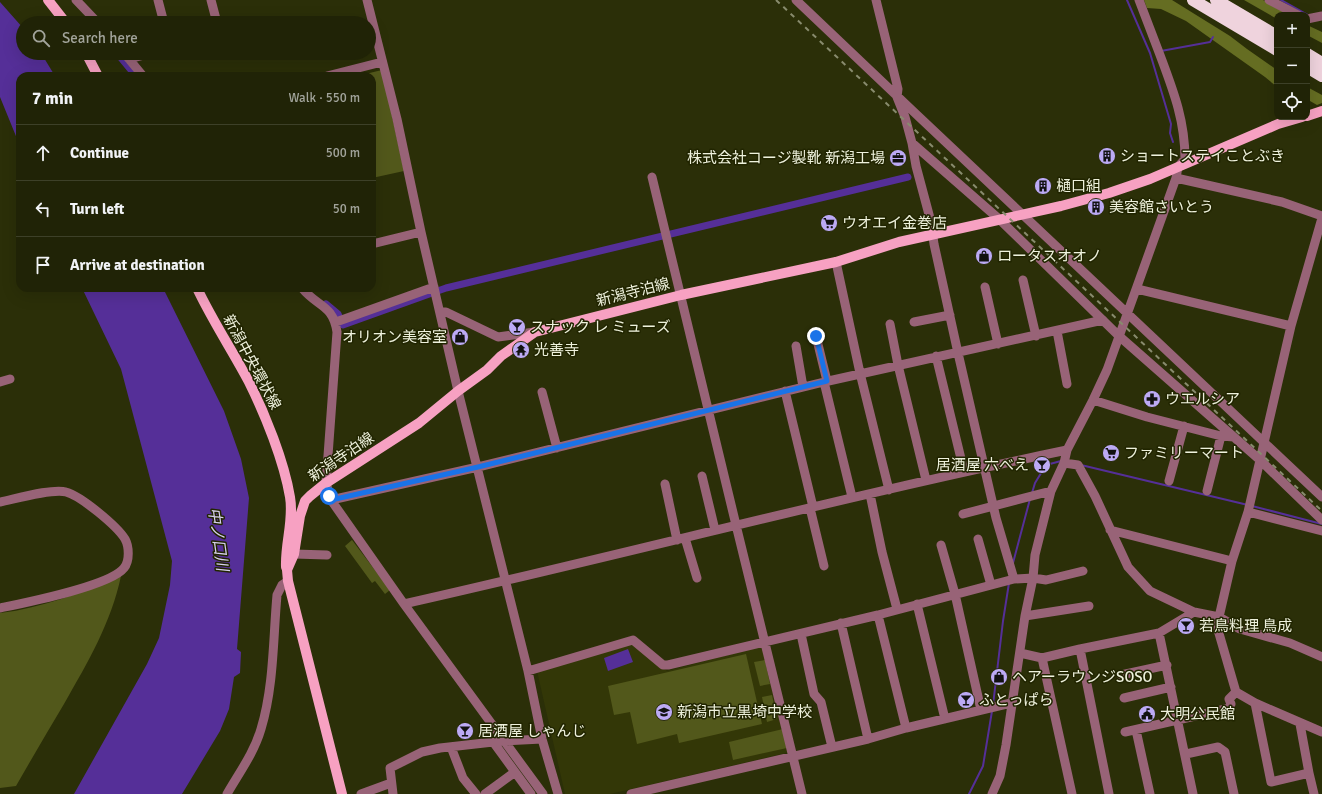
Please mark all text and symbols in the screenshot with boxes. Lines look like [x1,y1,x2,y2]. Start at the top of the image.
map controls [1274,12,1310,120]
button: + [1274,12,1310,48]
search box [16,16,376,60]
icon: search [30,27,52,49]
text: Search here [62,29,138,47]
button: − [1274,48,1310,84]
button: locate [1274,84,1310,120]
text: 7 min [32,88,73,109]
text: Walk · 550 m [289,90,360,106]
icon: ahead [32,142,54,164]
text: Continue [70,144,129,162]
text: 500 m [326,145,360,161]
building icon: ショートステイことぶき [1097,146,1117,166]
place label: ショートステイことぶき [1120,147,1285,165]
office icon: 株式会社コージ製靴 新潟工場 [888,148,908,168]
place label: 株式会社コージ製靴 新潟工場 [687,149,885,167]
building icon: 樋口組 [1033,176,1053,196]
place label: 樋口組 [1056,177,1101,195]
building icon: 美容館さいとう [1086,197,1106,217]
icon: left [32,198,54,220]
place label: 美容館さいとう [1109,198,1214,216]
text: Turn left [70,200,124,218]
text: 50 m [333,201,360,217]
supermarket icon: ウオエイ金巻店 [819,213,839,233]
place label: ウオエイ金巻店 [842,214,947,232]
shop icon: ロータスオオノ [974,246,994,266]
place label: ロータスオオノ [997,247,1102,265]
icon: arrive [32,254,54,276]
text: Arrive at destination [70,256,205,274]
street label: 新潟寺泊線 [594,274,672,310]
street label: 新潟中央環状線 [219,311,285,413]
bar icon: スナック レ ミューズ [507,317,527,337]
place label: スナック レ ミューズ [530,318,671,336]
shop icon: オリオン美容室 [450,327,470,347]
route end [807,327,825,345]
place label: オリオン美容室 [342,328,447,346]
temple icon: 光善寺 [511,340,531,360]
place label: 光善寺 [534,341,579,359]
pharmacy icon: ウエルシア [1142,389,1162,409]
place label: ウエルシア [1165,390,1240,408]
street label: 新潟寺泊線 [305,429,377,485]
supermarket icon: ファミリーマート [1101,443,1121,463]
place label: ファミリーマート [1124,444,1244,462]
bar icon: 居酒屋 六べえ [1032,455,1052,475]
place label: 居酒屋 六べえ [936,456,1029,474]
route start [320,487,338,505]
water label: 中ノ口川 [204,506,233,574]
bar icon: 若鳥料理 鳥成 [1176,616,1196,636]
place label: 若鳥料理 鳥成 [1199,617,1292,635]
shop icon: ヘアーラウンジSOSO [989,667,1009,687]
place label: ヘアーラウンジSOSO [1012,668,1153,686]
bar icon: ふとっぱら [956,690,976,710]
place label: ふとっぱら [979,691,1054,709]
school or university icon: 新潟市立黒埼中学校 [654,702,674,722]
place label: 新潟市立黒埼中学校 [677,703,812,721]
public building icon: 大明公民館 [1137,704,1157,724]
place label: 大明公民館 [1160,705,1235,723]
bar icon: 居酒屋 しゃんじ [455,721,475,741]
place label: 居酒屋 しゃんじ [478,722,586,740]

